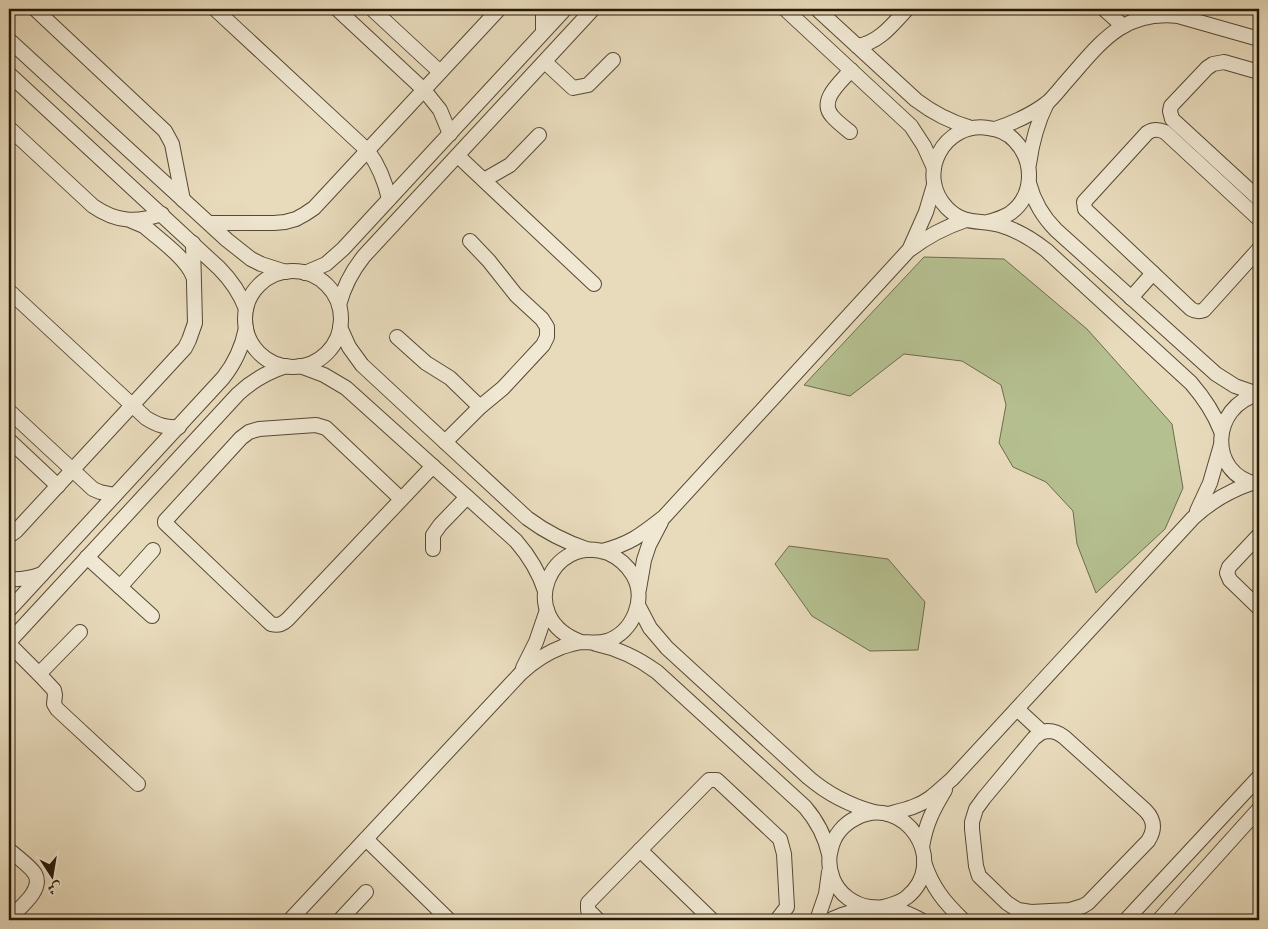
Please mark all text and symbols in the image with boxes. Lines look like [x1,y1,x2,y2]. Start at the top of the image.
north arrow [28,852,78,902]
text: ش [46,877,63,898]

